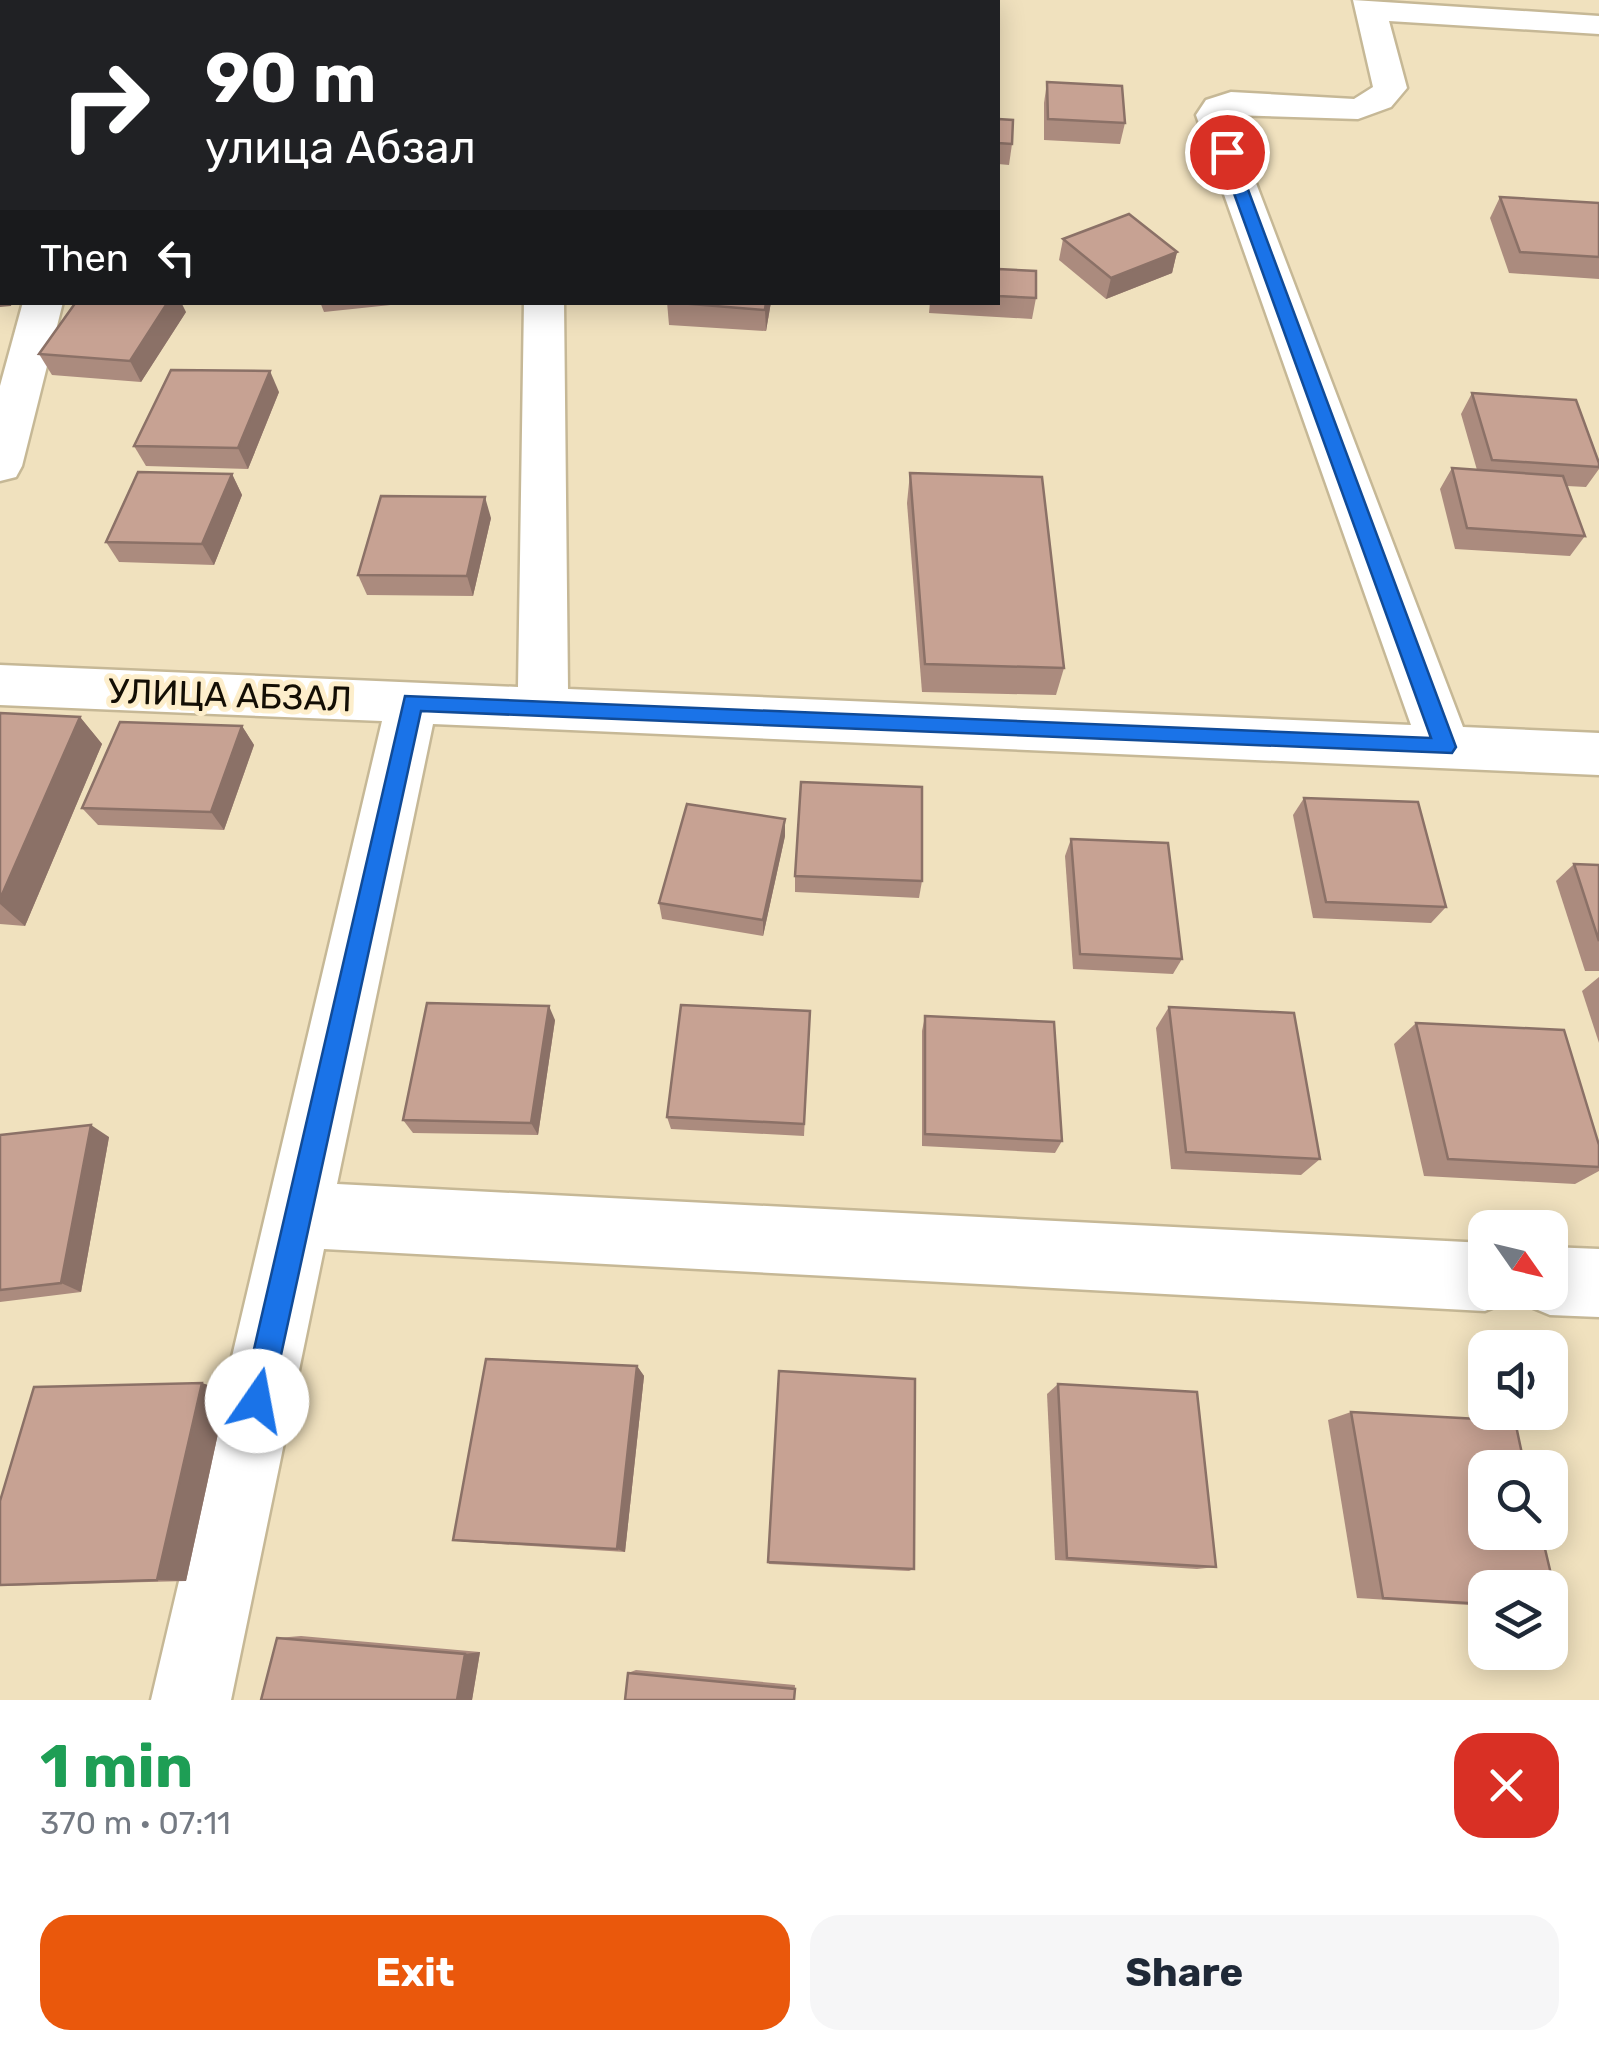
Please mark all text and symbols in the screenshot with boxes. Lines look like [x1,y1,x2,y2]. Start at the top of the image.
text: 90 m [205,37,377,120]
icon: right [40,40,170,170]
pin [1185,110,1270,195]
text: улица Абзал [205,121,476,174]
icon: arrive [1200,125,1255,180]
icon: left [149,230,204,285]
text: Then [40,235,129,281]
street label: УЛИЦА АБЗАЛ [108,670,352,720]
north arrow [1468,1210,1568,1310]
map controls [1468,1210,1568,1670]
button: sound [1468,1330,1568,1430]
position arrow [205,1349,309,1453]
button: search [1468,1450,1568,1550]
button: layers [1468,1570,1568,1670]
text: 1 min [40,1731,193,1802]
button: close [1454,1733,1559,1838]
text: 370 m · 07:11 [40,1804,231,1842]
button: Exit [40,1915,790,2030]
button: Share [810,1915,1559,2030]

